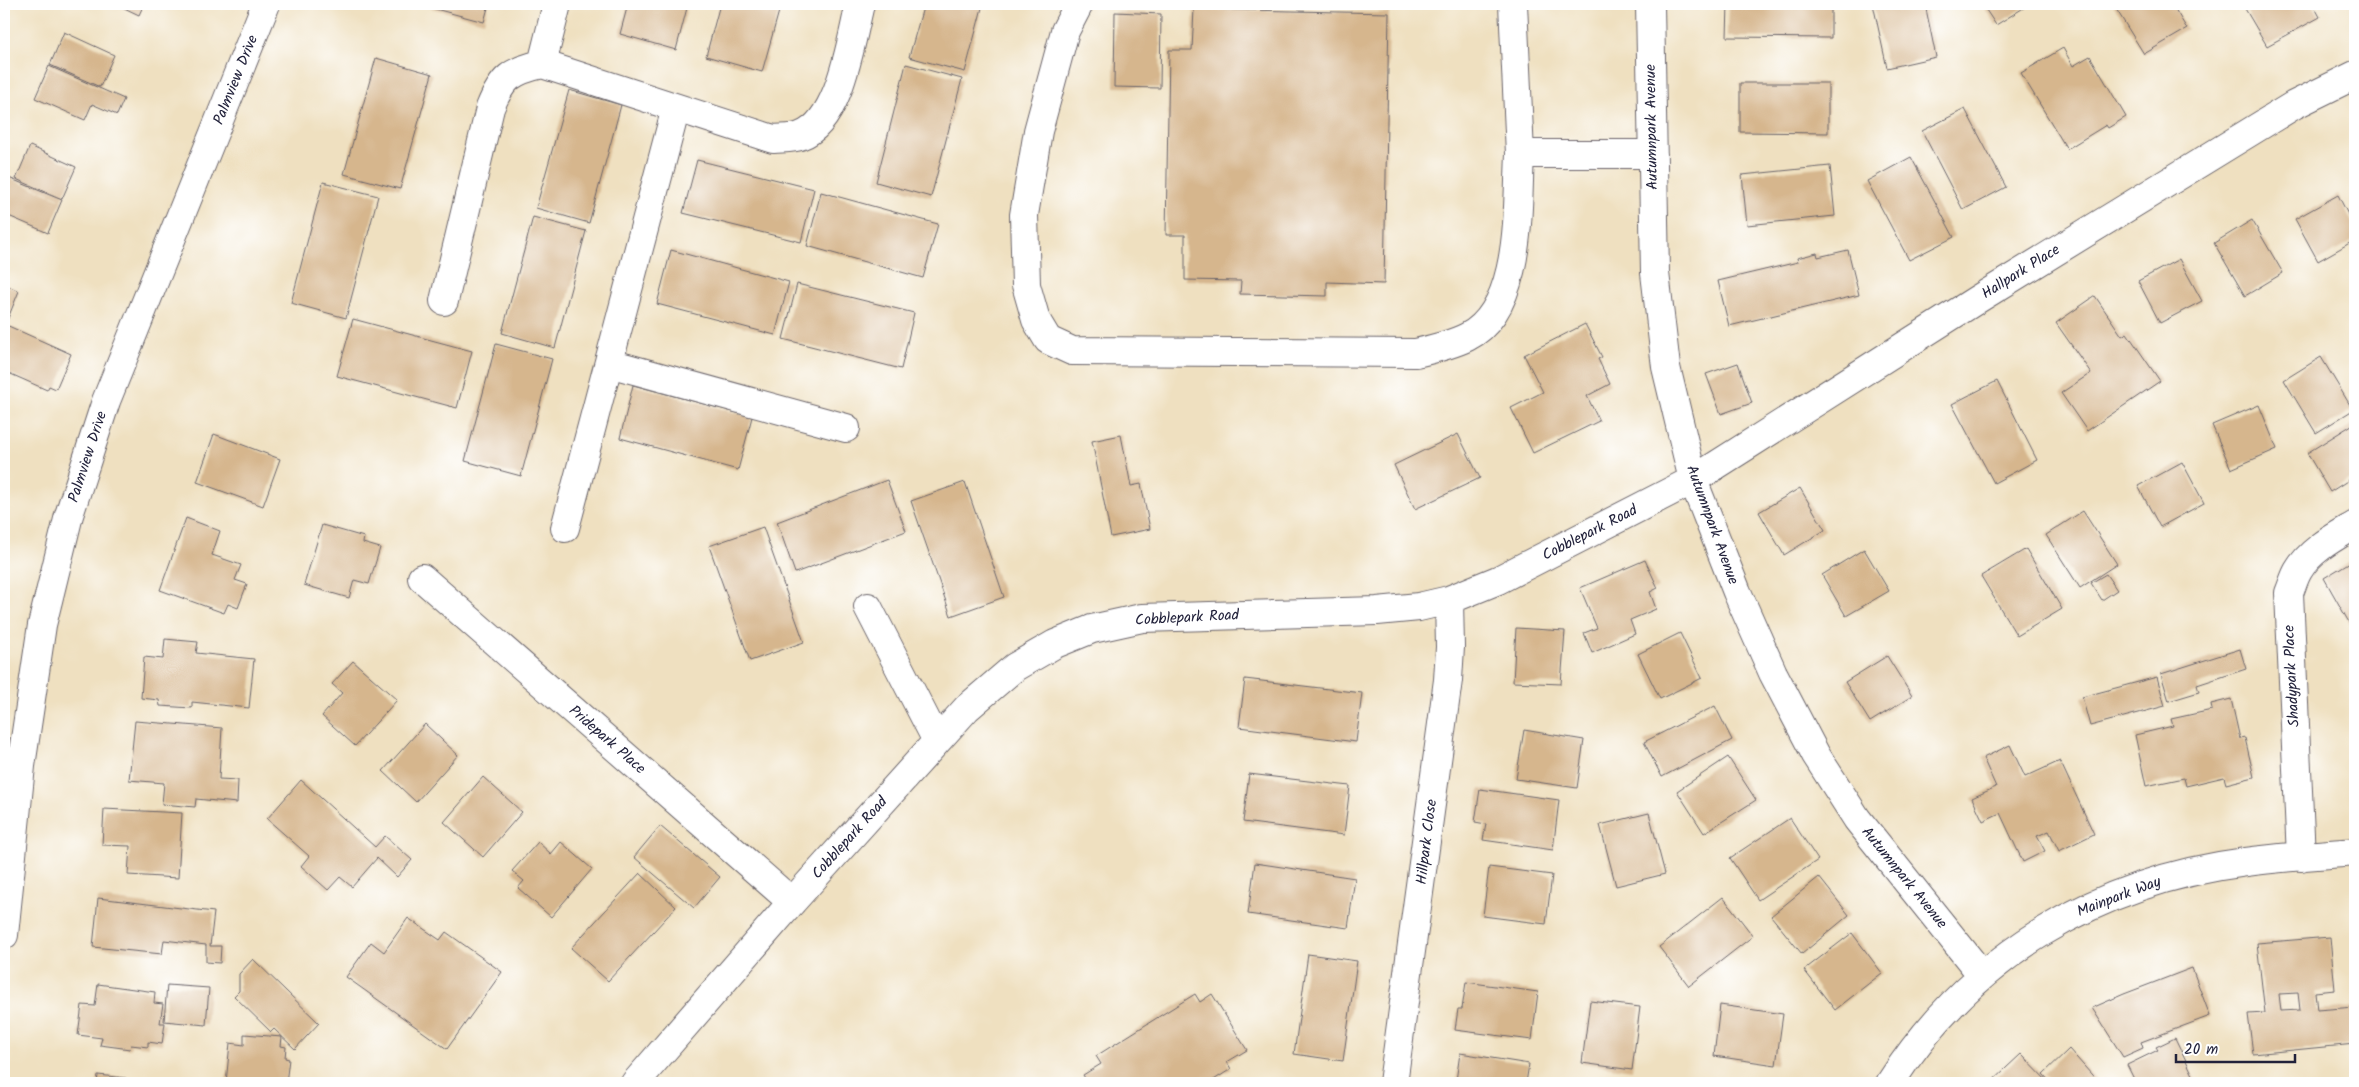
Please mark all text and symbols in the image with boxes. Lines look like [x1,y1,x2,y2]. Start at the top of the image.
street label: Palmview Drive [207,31,265,128]
street label: Autumnpark Avenue [1639,64,1665,190]
street label: Hallpark Place [1977,238,2065,306]
street label: Palmview Drive [62,408,114,506]
street label: Autumnpark Avenue [1679,462,1745,588]
street label: Cobblepark Road [1538,498,1642,567]
street label: Cobblepark Road [1134,603,1240,633]
street label: Shadypark Place [2277,624,2307,728]
street label: Pridepark Place [563,700,651,781]
street label: Cobblepark Road [806,791,894,885]
street label: Hillpark Close [1410,798,1444,886]
street label: Autumnpark Avenue [1855,822,1953,935]
street label: Mainpark Way [2073,870,2165,924]
scale bar [2176,1032,2295,1064]
text: 20 m [2184,1038,2218,1062]

